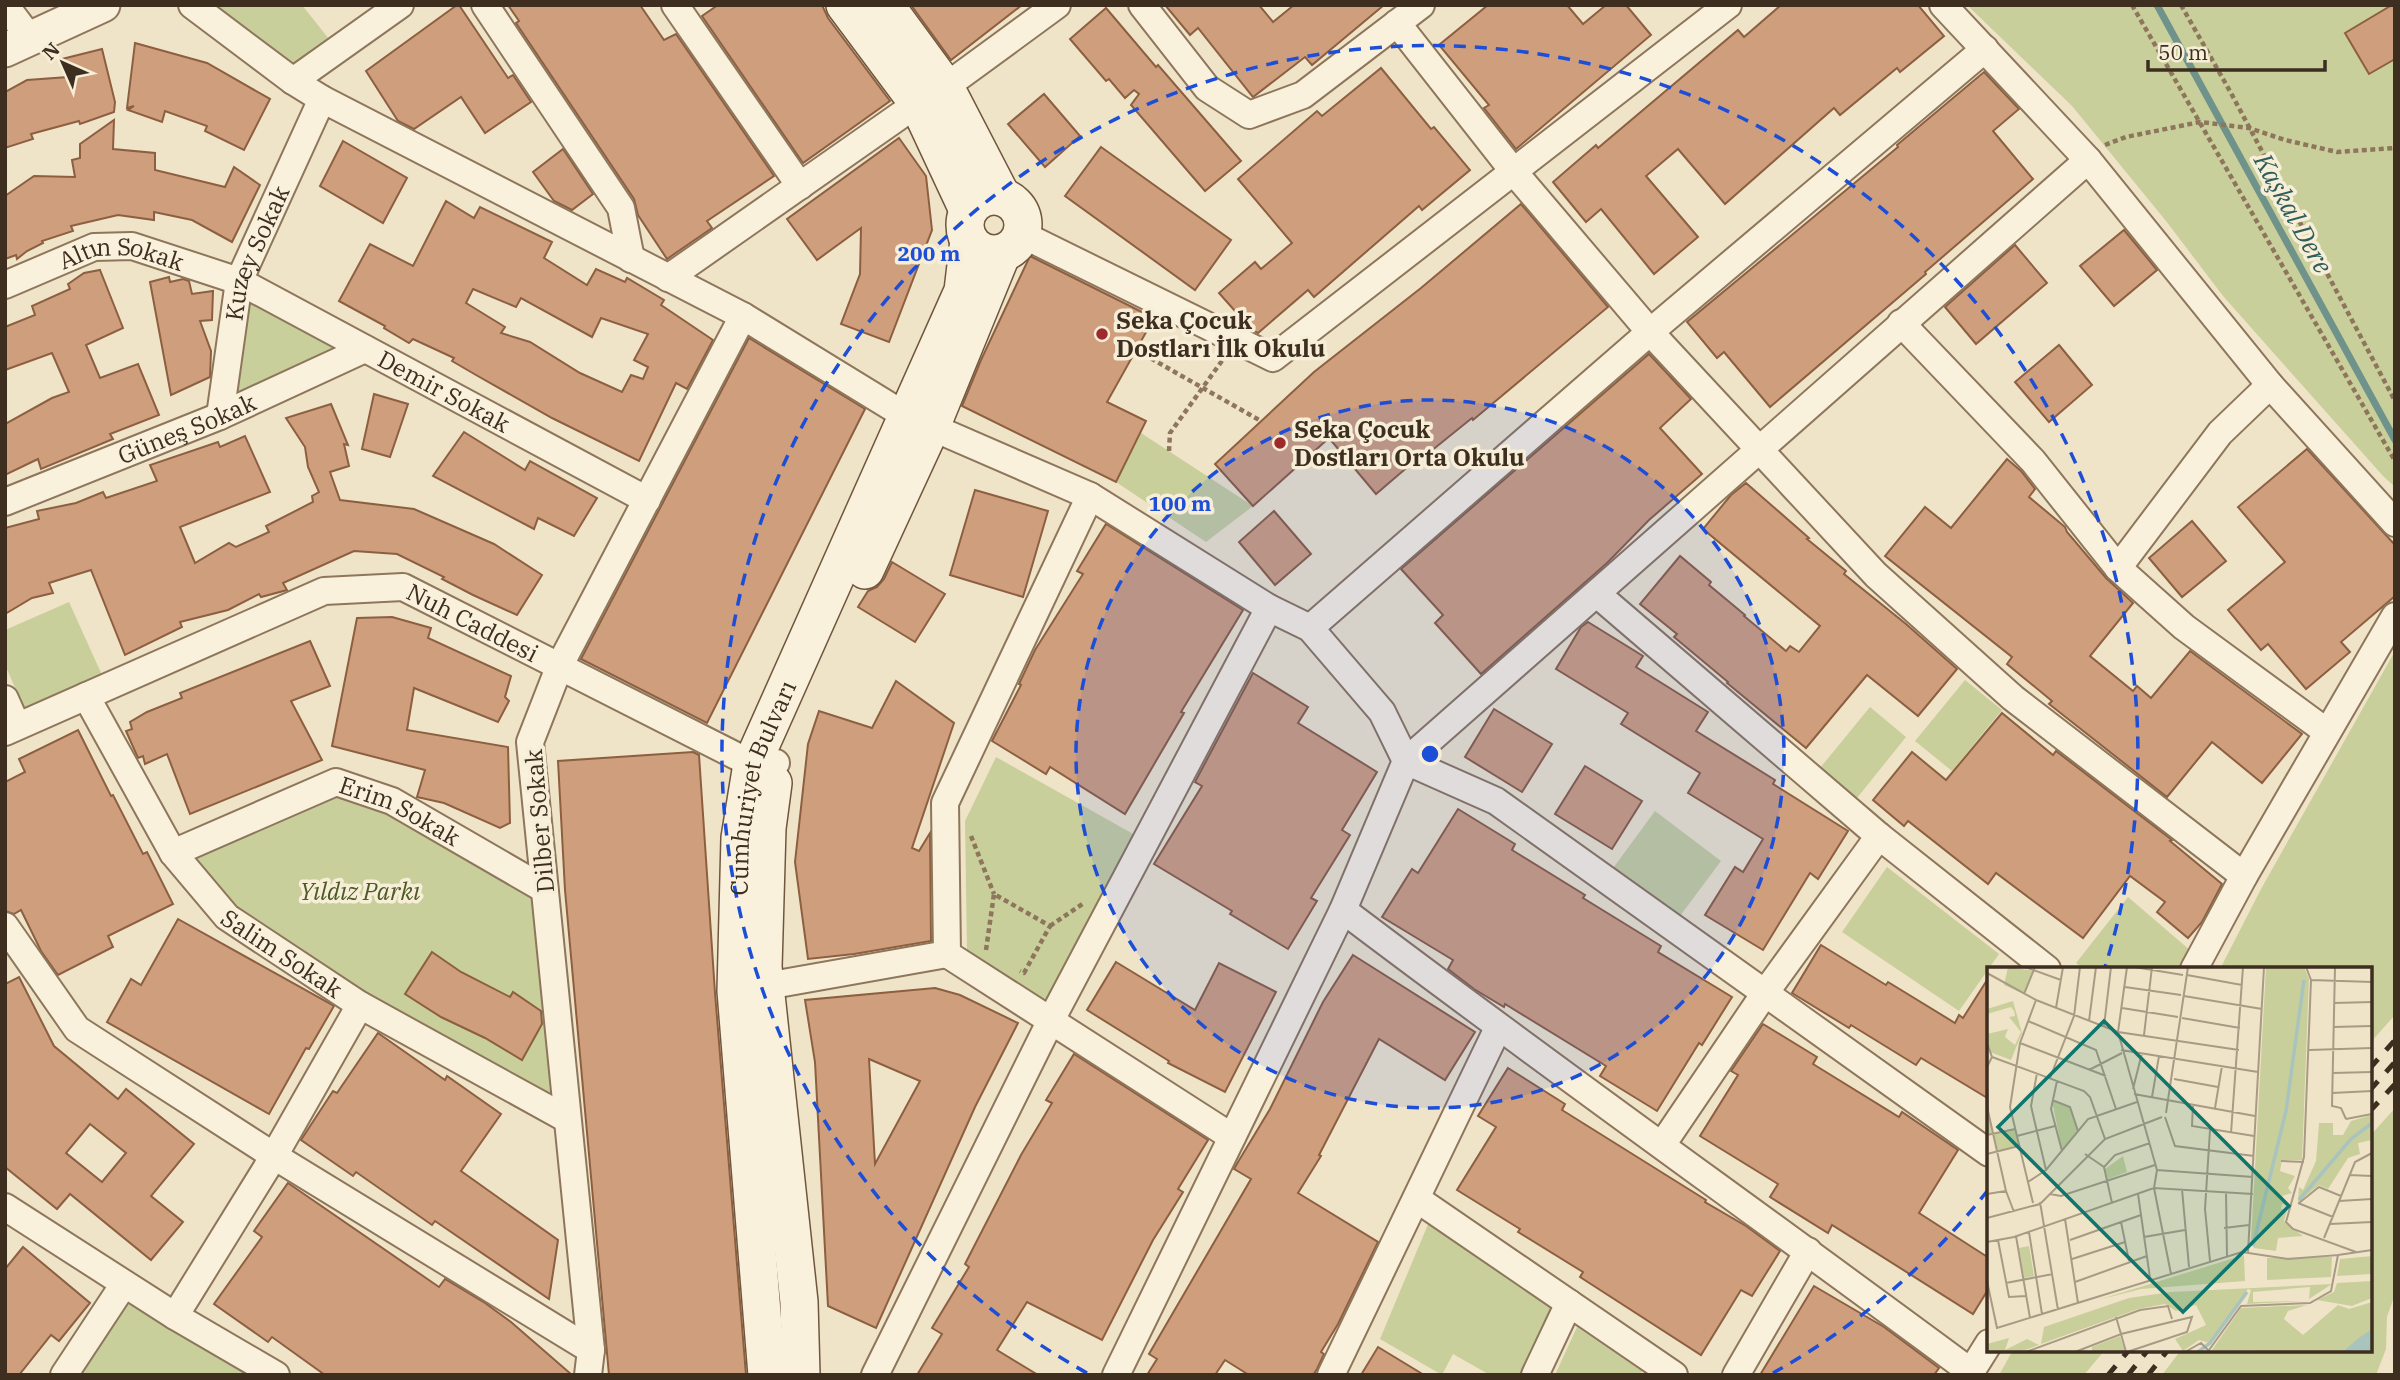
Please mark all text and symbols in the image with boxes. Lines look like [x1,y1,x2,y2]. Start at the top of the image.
north arrow [28,28,98,98]
scale bar [2148,28,2325,72]
text: N [37,37,65,65]
text: 50 m [2158,38,2208,66]
water label: Kaşkal Dere [2247,146,2341,279]
street label: Kuzey Sokak [218,180,296,323]
street label: Altın Sokak [53,230,188,278]
text: 200 m [897,239,961,267]
place label: Seka Çocuk Dostları İlk Okulu [1116,304,1325,364]
marker: Seka Çocuk Dostları İlk Okulu [1094,326,1110,342]
street label: Demir Sokak [372,343,516,439]
street label: Güneş Sokak [113,386,261,471]
place label: Seka Çocuk Dostları Orta Okulu [1294,413,1525,473]
marker: Seka Çocuk Dostları Orta Okulu [1272,435,1288,451]
text: 100 m [1148,489,1212,517]
street label: Nuh Caddesi [401,576,544,669]
street label: Cumhuriyet Bulvarı [722,675,803,896]
centre of rings [1418,742,1442,766]
street label: Dilber Sokak [517,748,561,894]
street label: Erim Sokak [335,768,466,853]
park label: Yıldız Parkı [300,875,420,907]
street label: Salim Sokak [215,902,349,1005]
inset map [1987,967,2372,1352]

